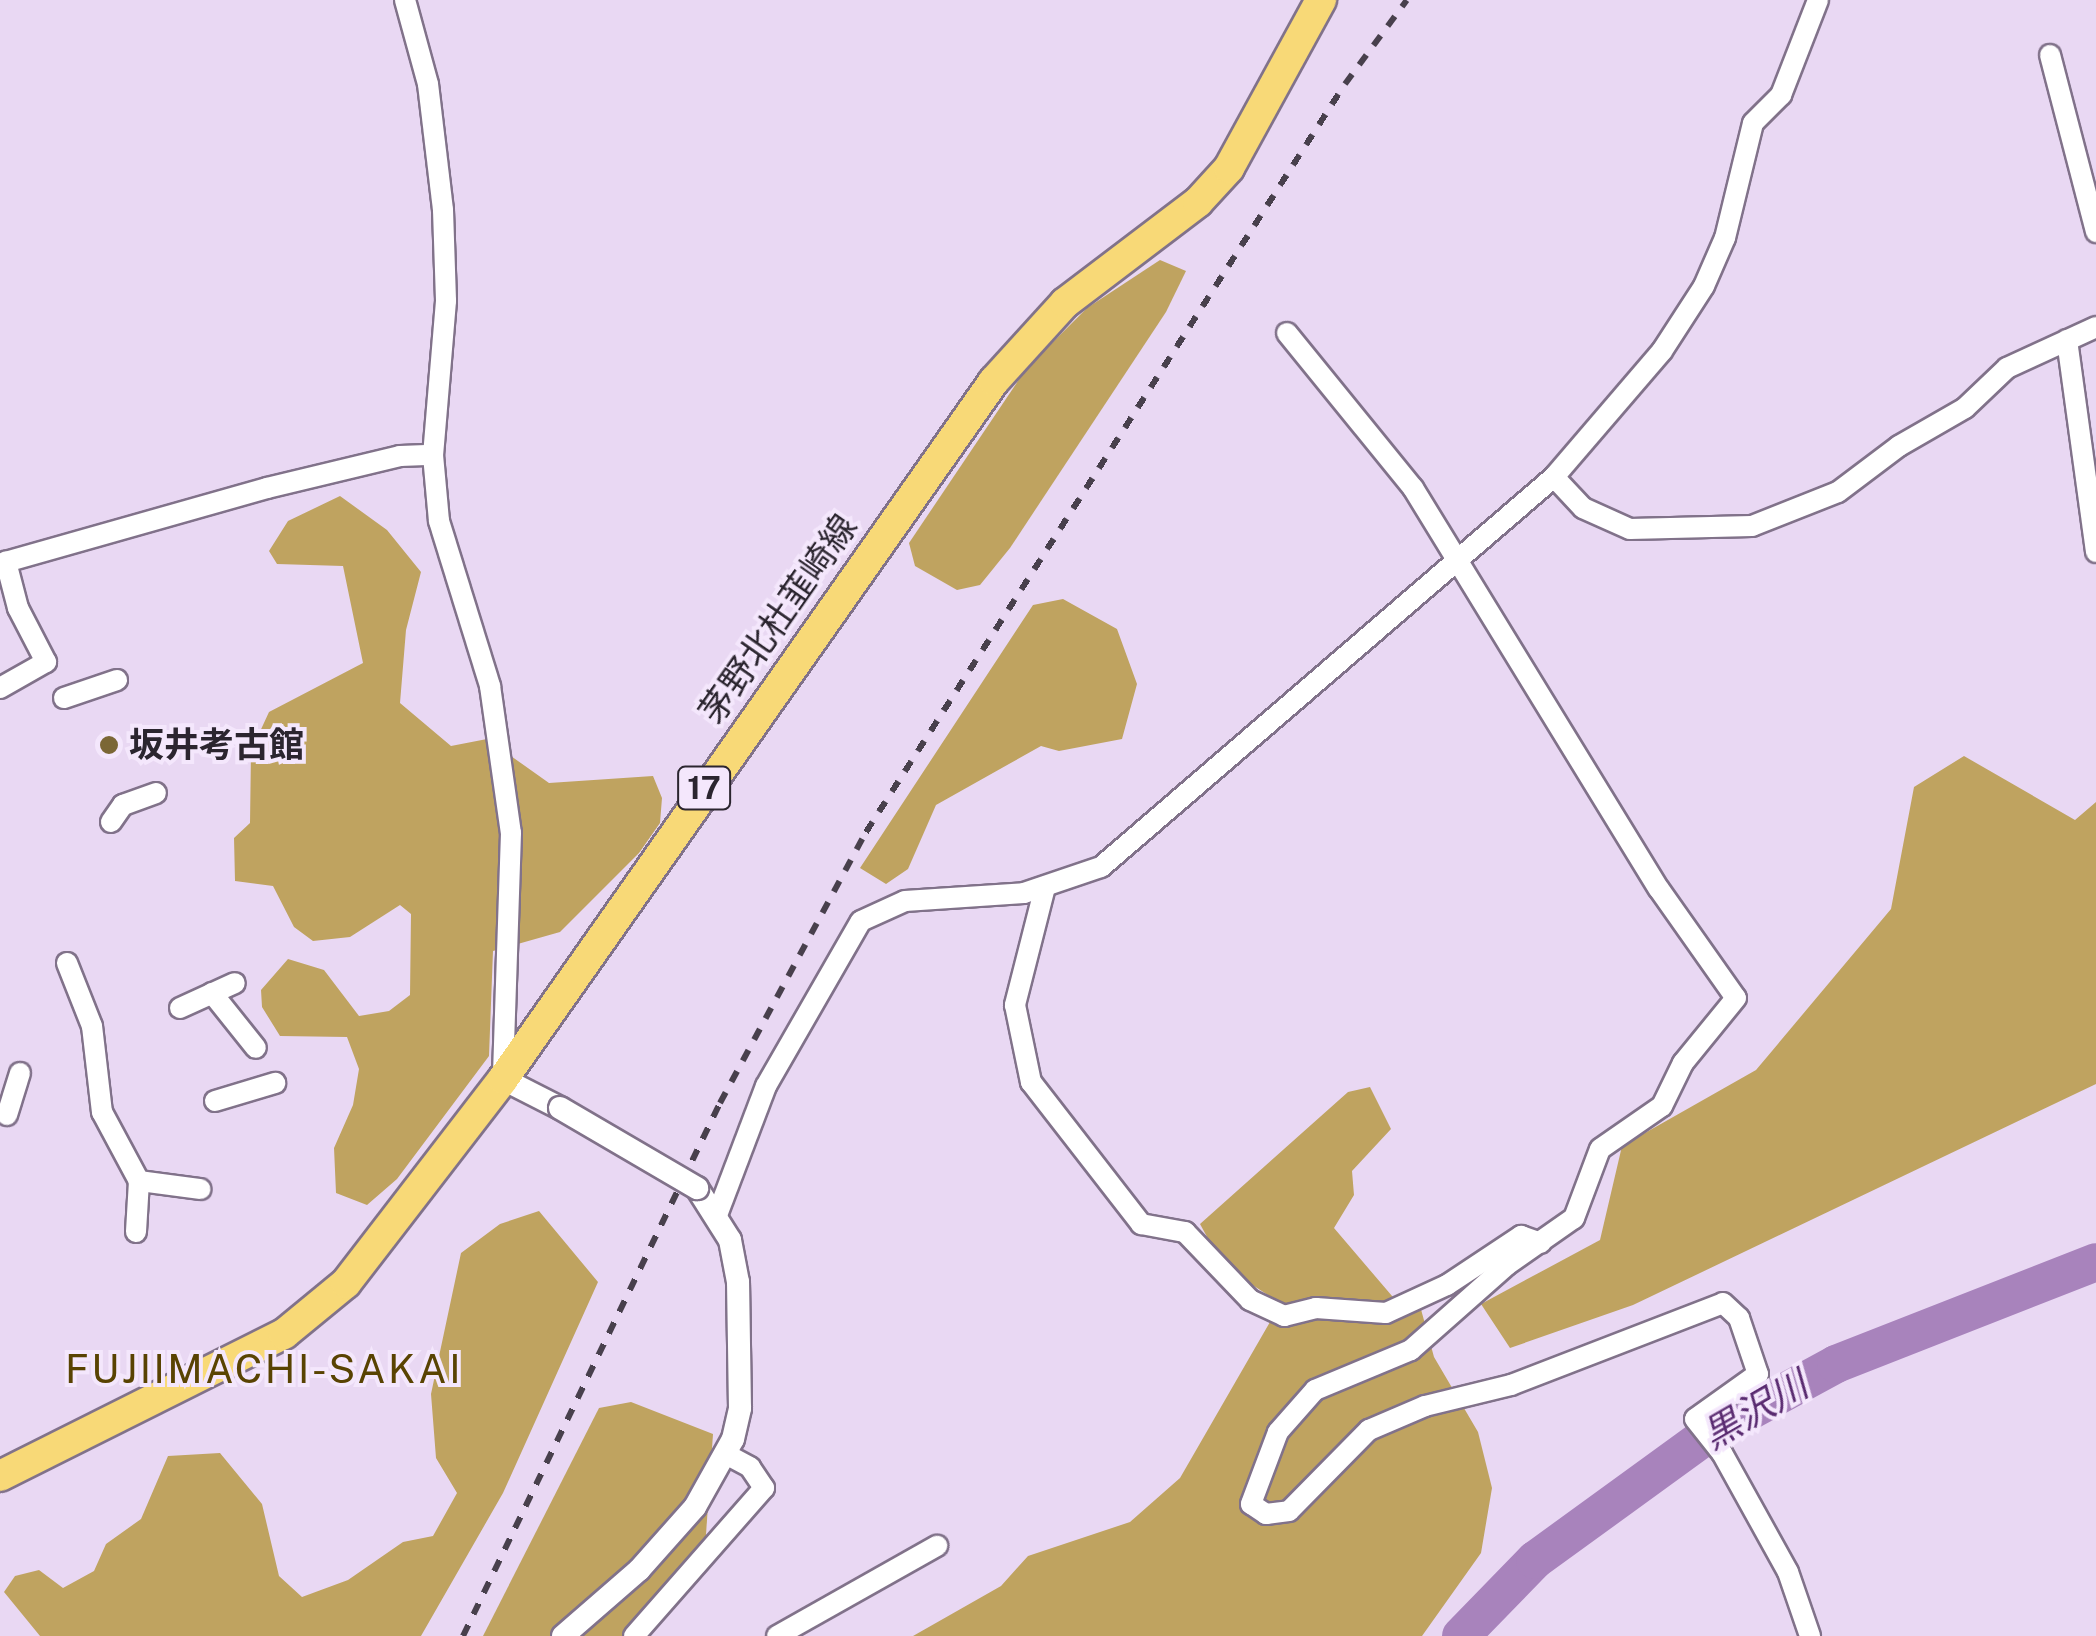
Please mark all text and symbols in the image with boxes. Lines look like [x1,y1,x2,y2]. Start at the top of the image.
street label: 茅野北杜韮崎線 [691,507,865,731]
place label: 坂井考古館 [129,724,304,766]
marker: 坂井考古館 [98,734,120,756]
road number: 17 [676,761,732,815]
district label: FUJIIMACHI-SAKAI [65,1345,463,1393]
water label: 黒沢川 [1694,1362,1816,1458]

